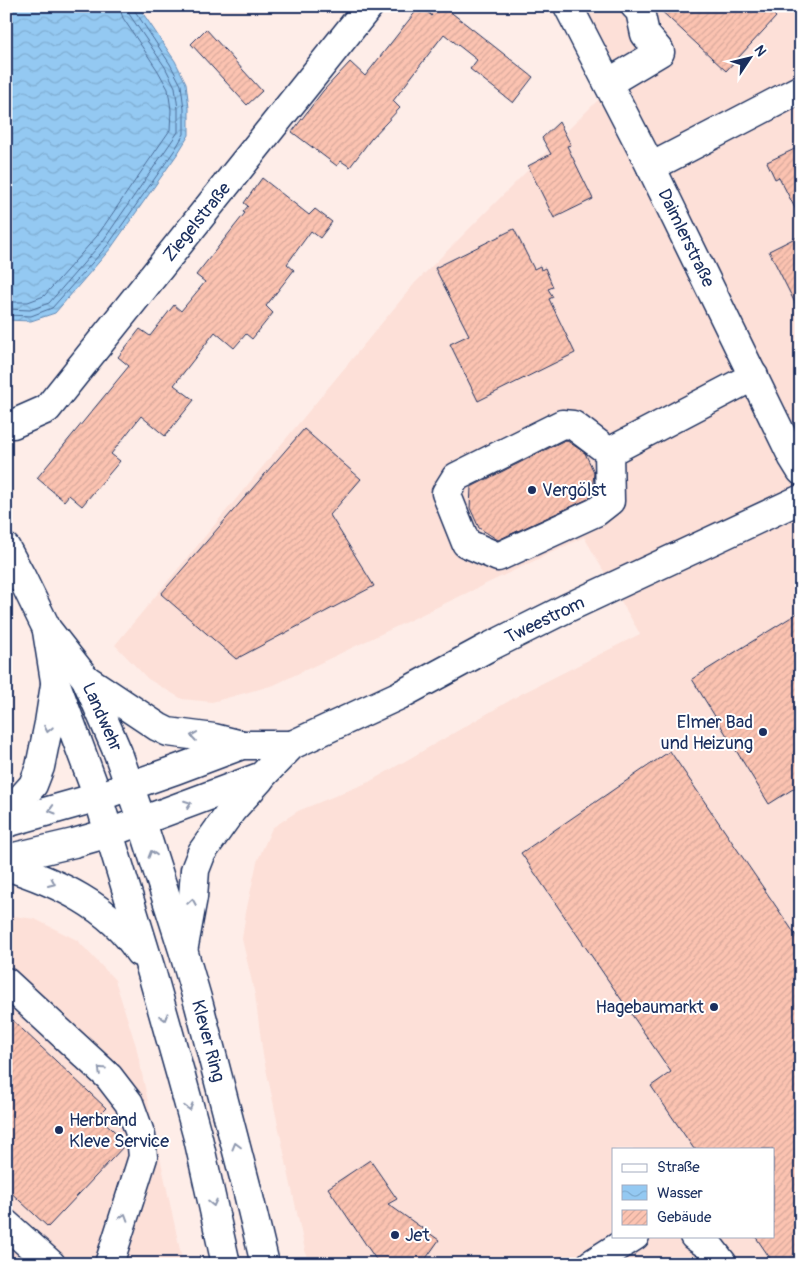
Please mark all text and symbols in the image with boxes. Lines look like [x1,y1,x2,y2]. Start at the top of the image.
north arrow [724,32,774,82]
text: N [751,42,770,60]
street label: Ziegelstraße [158,178,236,266]
street label: Daimlerstraße [652,185,720,291]
place label: Vergölst [542,479,607,502]
marker: Vergölst [526,484,538,496]
street label: Tweestrom [501,591,589,649]
street label: Landwehr [77,679,128,755]
place label: Elmer Bad und Heizung [661,711,753,755]
one-way arrow [43,725,54,734]
marker: Elmer Bad und Heizung [757,726,769,738]
one-way arrow [190,731,198,742]
one-way arrow [183,800,192,810]
one-way arrow [48,805,57,815]
one-way arrow [148,850,158,858]
one-way arrow [47,877,56,887]
one-way arrow [186,898,196,906]
place label: Hagebaumarkt [595,996,705,1019]
street label: Klever Ring [186,997,230,1085]
marker: Hagebaumarkt [708,1001,720,1013]
one-way arrow [158,1012,168,1021]
one-way arrow [98,1067,107,1076]
one-way arrow [184,1103,194,1111]
place label: Herbrand Kleve Service [69,1109,169,1153]
marker: Herbrand Kleve Service [53,1124,65,1136]
one-way arrow [231,1142,242,1151]
legend [612,1148,774,1238]
text: Straße [657,1158,700,1177]
text: Wasser [657,1184,704,1203]
one-way arrow [207,1199,218,1208]
text: Gebäude [657,1208,712,1227]
one-way arrow [118,1214,128,1222]
place label: Jet [405,1224,430,1247]
marker: Jet [389,1229,401,1241]

